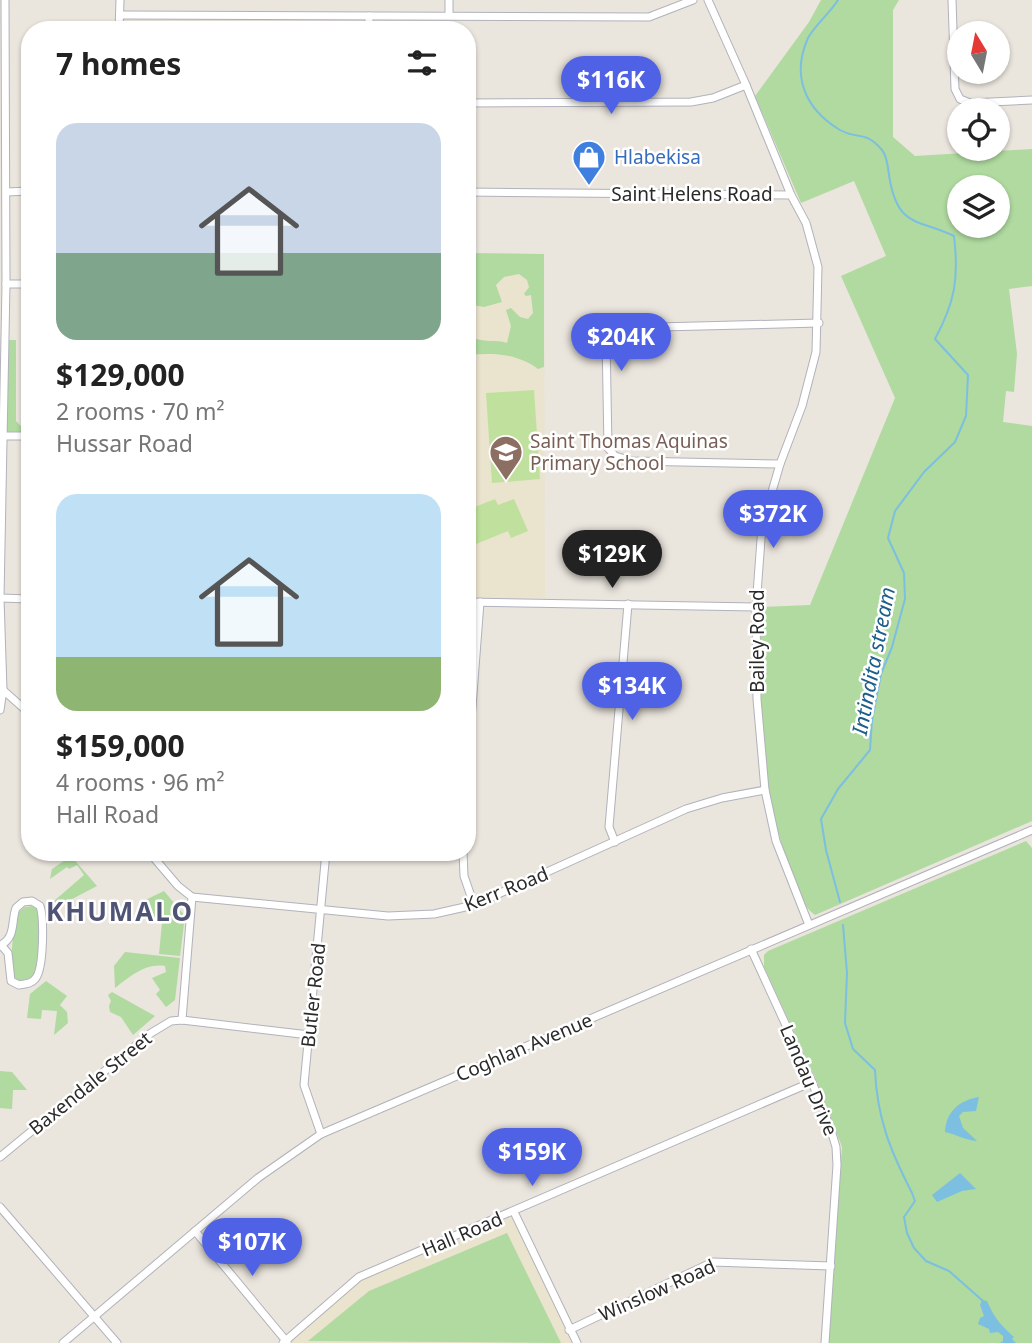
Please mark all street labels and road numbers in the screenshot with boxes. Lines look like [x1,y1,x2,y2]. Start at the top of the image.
street label: Saint Helens Road [611,181,773,207]
street label: Bailey Road [744,589,770,693]
street label: Kerr Road [460,860,552,918]
street label: Butler Road [295,941,331,1049]
street label: Coghlan Avenue [452,1007,596,1087]
street label: Landau Drive [774,1020,844,1140]
street label: Baxendale Street [23,1025,157,1141]
street label: Hall Road [418,1205,506,1263]
street label: Winslow Road [595,1253,719,1327]

